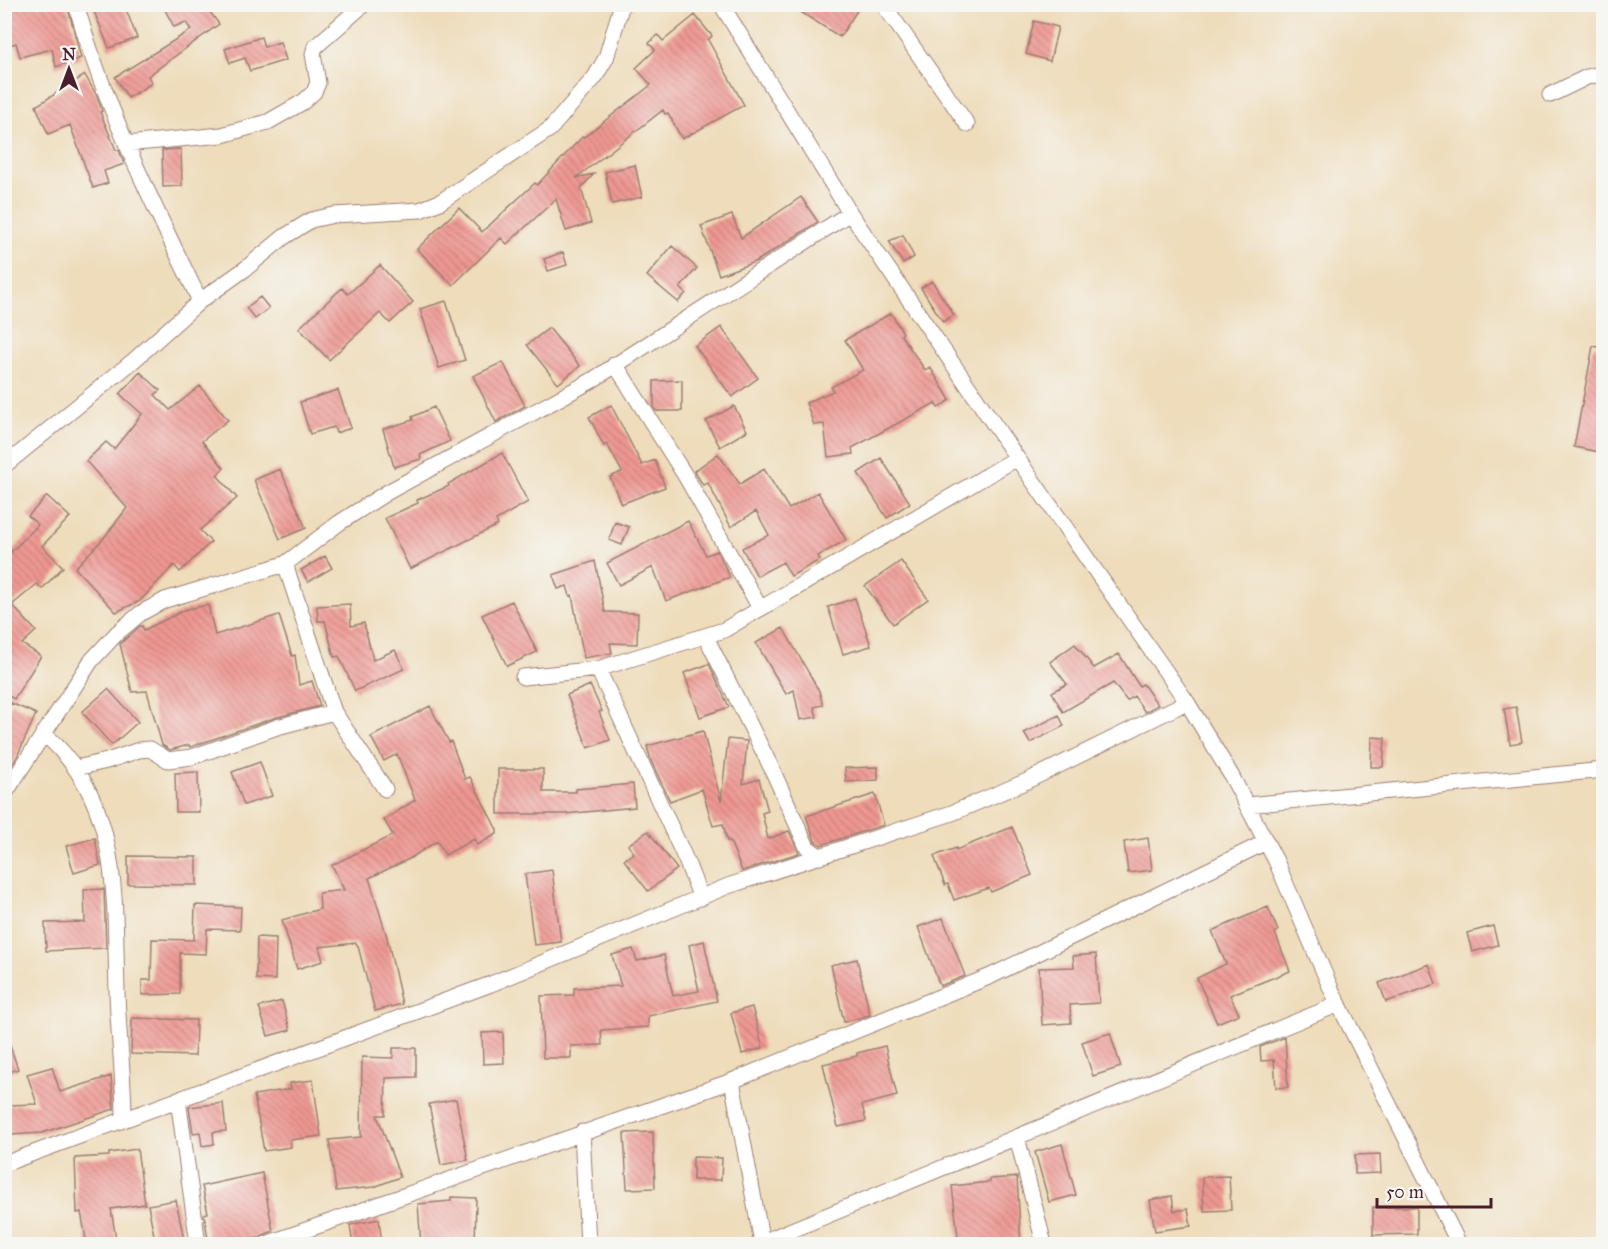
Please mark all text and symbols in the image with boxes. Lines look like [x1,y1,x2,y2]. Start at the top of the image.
north arrow [39,39,99,99]
text: N [62,45,76,64]
scale bar [1377,1171,1491,1209]
text: 50 m [1386,1181,1424,1203]

